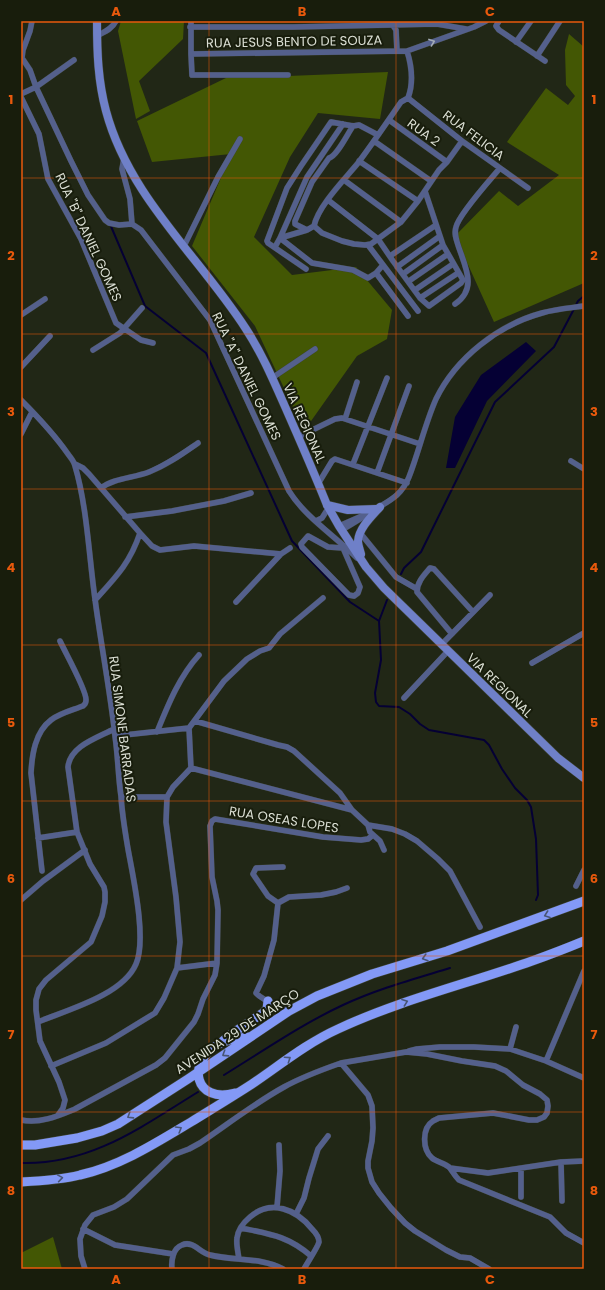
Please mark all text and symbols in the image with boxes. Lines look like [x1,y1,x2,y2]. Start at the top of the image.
text: A [111,2,121,21]
text: B [298,2,307,21]
text: C [485,2,495,21]
street label: RUA JESUS BENTO DE SOUZA [206,30,383,53]
one-way arrow [429,38,436,46]
text: 1 [9,90,13,109]
text: 1 [592,90,596,109]
street label: RUA FELICIA [439,106,509,165]
street label: RUA 2 [403,114,444,151]
street label: RUA "B" DANIEL GOMES [50,170,127,305]
text: 2 [7,246,15,265]
text: 2 [590,246,598,265]
street label: RUA "A" DANIEL GOMES [207,309,286,444]
street label: VIA REGIONAL [278,380,331,467]
text: 3 [7,402,15,421]
text: 3 [590,402,598,421]
text: 4 [7,558,16,577]
text: 4 [590,558,599,577]
street label: VIA REGIONAL [462,649,537,722]
street label: RUA SIMONE BARRADAS [104,655,141,803]
text: 5 [7,713,15,732]
text: 5 [590,713,598,732]
street label: RUA OSEAS LOPES [228,801,340,838]
text: 6 [7,869,15,888]
text: 6 [590,869,598,888]
one-way arrow [544,910,551,918]
one-way arrow [421,953,428,962]
street label: AVENIDA 29 DE MARÇO [171,984,303,1079]
one-way arrow [401,999,408,1007]
text: 7 [8,1025,15,1044]
text: 7 [591,1025,598,1044]
one-way arrow [222,1049,229,1057]
one-way arrow [284,1057,291,1064]
one-way arrow [127,1111,134,1119]
one-way arrow [175,1127,182,1134]
one-way arrow [57,1175,63,1183]
text: 8 [7,1181,15,1200]
text: 8 [590,1181,598,1200]
text: A [111,1270,121,1289]
text: B [298,1270,307,1289]
text: C [485,1270,495,1289]

